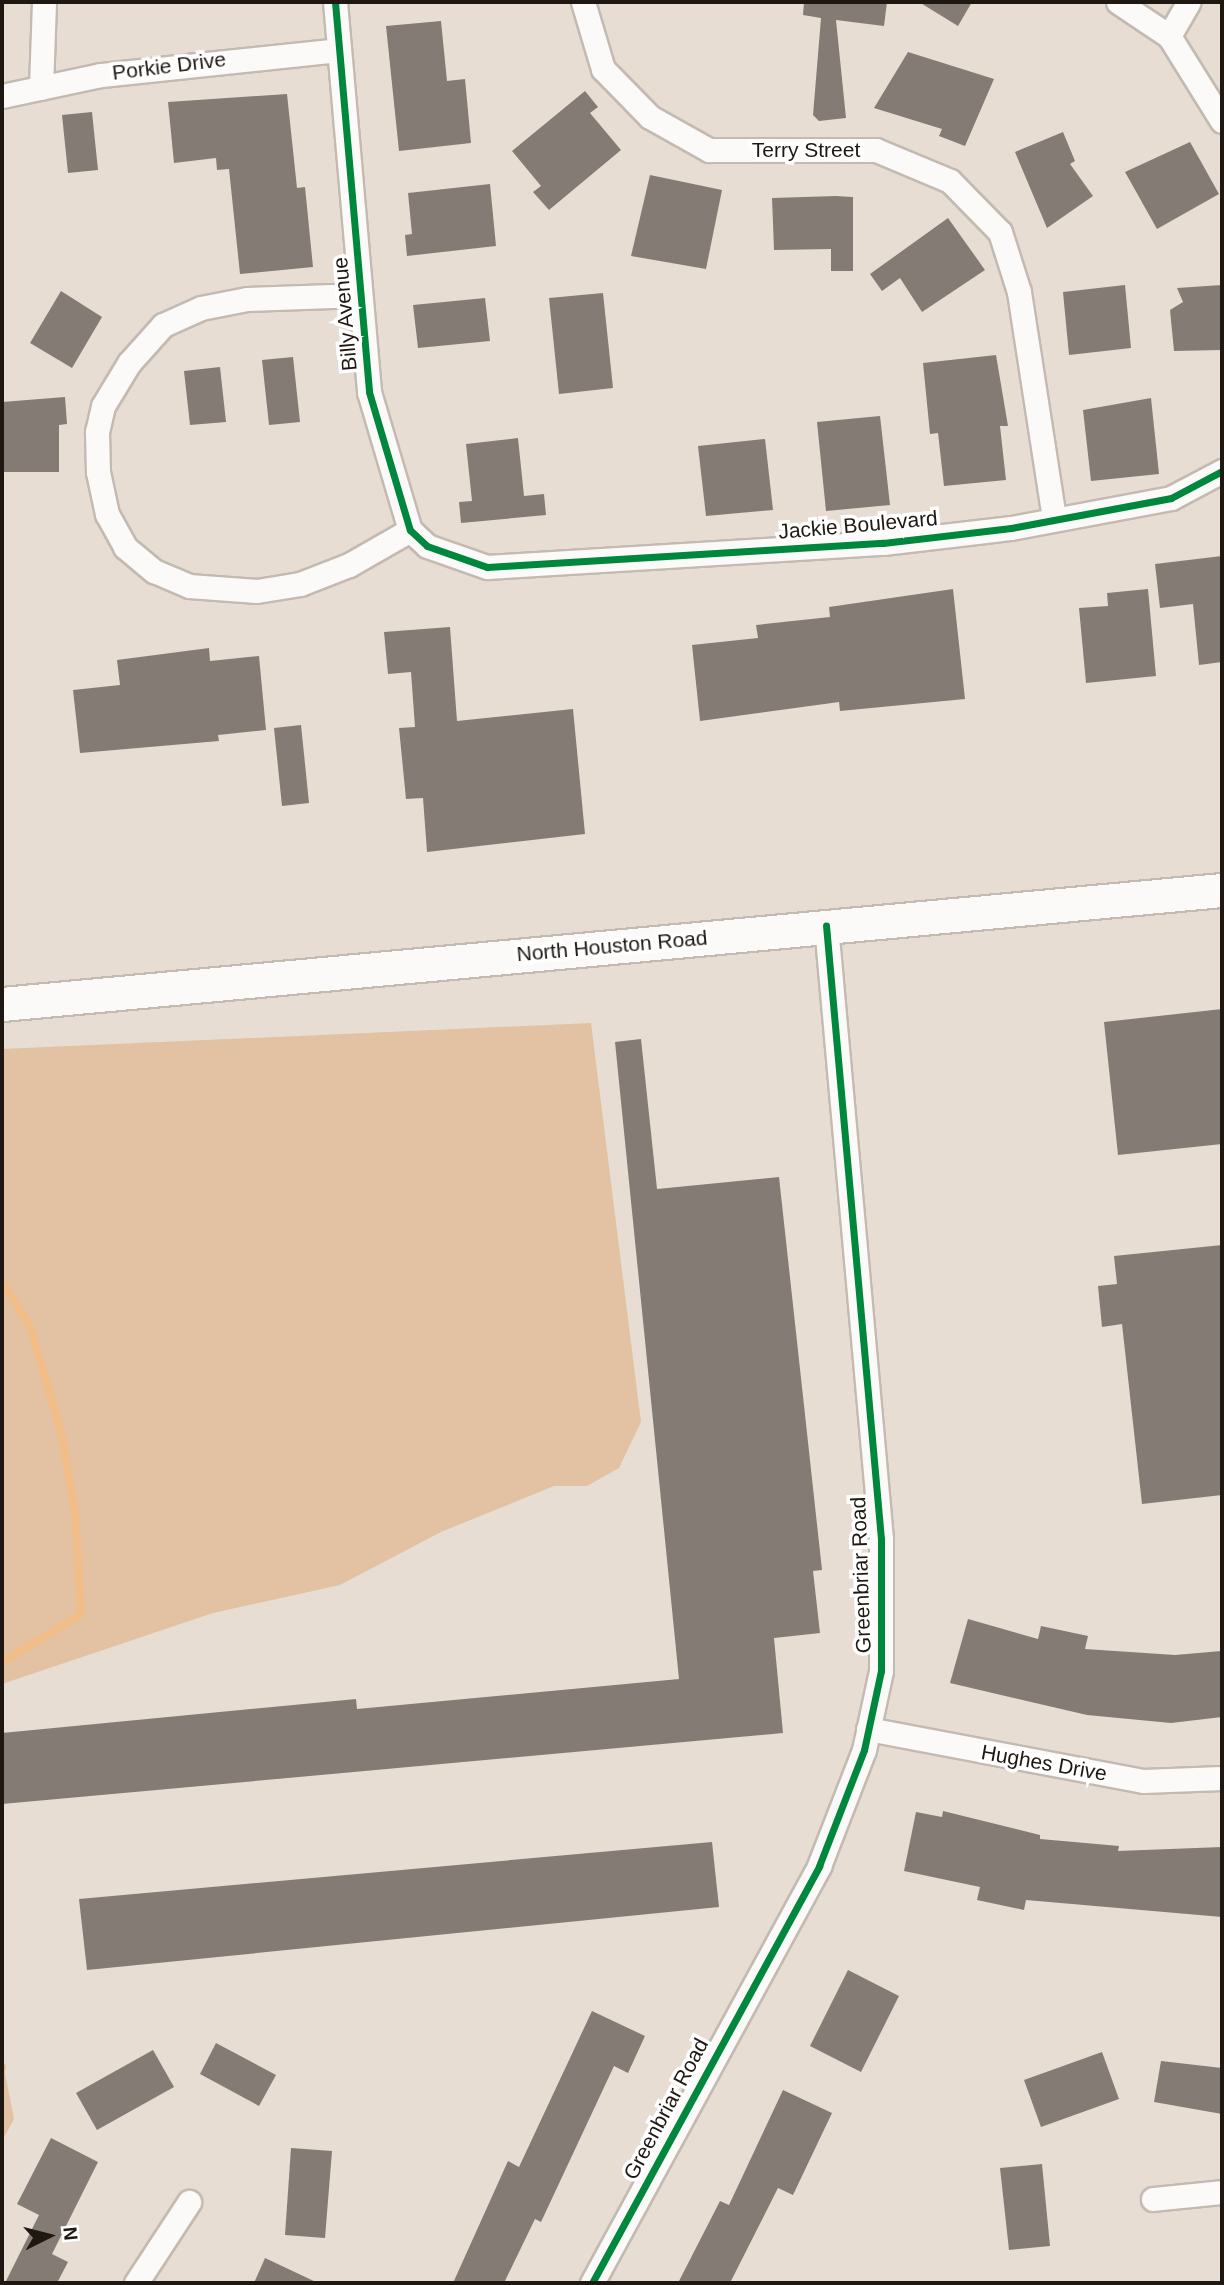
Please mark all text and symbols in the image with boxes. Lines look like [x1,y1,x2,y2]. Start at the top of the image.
street label: Porkie Drive [111,47,227,85]
street label: Terry Street [752,137,860,163]
street label: Billy Avenue [327,256,363,372]
street label: Jackie Boulevard [777,505,939,545]
street label: North Houston Road [516,925,708,967]
street label: Greenbriar Road [846,1496,876,1654]
street label: Hughes Drive [979,1740,1109,1786]
street label: Greenbriar Road [618,2034,714,2184]
north arrow [14,2201,84,2271]
text: N [59,2226,82,2242]

